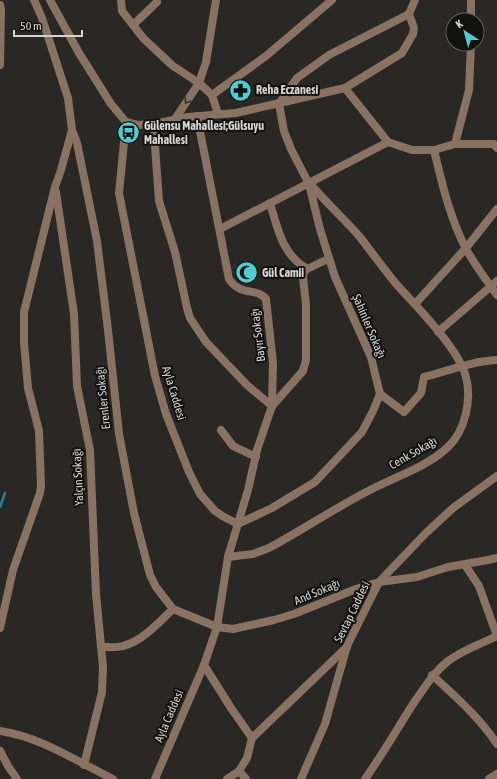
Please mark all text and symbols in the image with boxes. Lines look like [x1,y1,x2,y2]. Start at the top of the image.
scale bar [14,12,82,38]
north arrow [445,12,485,52]
text: K [453,17,465,30]
text: 50 m [20,19,42,33]
pharmacy icon: Reha Eczanesi [228,77,254,103]
place label: Reha Eczanesi [256,83,318,97]
one-way arrow [184,97,192,104]
place label: Gülensu Mahallesi;Gülsuyu Mahallesi [144,119,264,147]
bus stop icon: Gülensu Mahallesi;Gülsuyu Mahallesi [115,120,141,146]
mosque icon: Gül Camii [233,260,259,286]
place label: Gül Camii [262,266,304,280]
street label: Şahinler Sokağı [349,292,389,360]
street label: Bayır Sokağı [248,308,268,362]
street label: Ayla Caddesi [159,364,189,422]
street label: Erenler Sokağı [93,366,113,430]
street label: Cenk Sokağı [387,434,439,472]
street label: Yalçın Sokağı [70,448,86,506]
street label: And Sokağı [292,576,342,608]
street label: Sevtap Caddesi [331,579,373,645]
street label: Ayla Caddesi [152,687,186,745]

